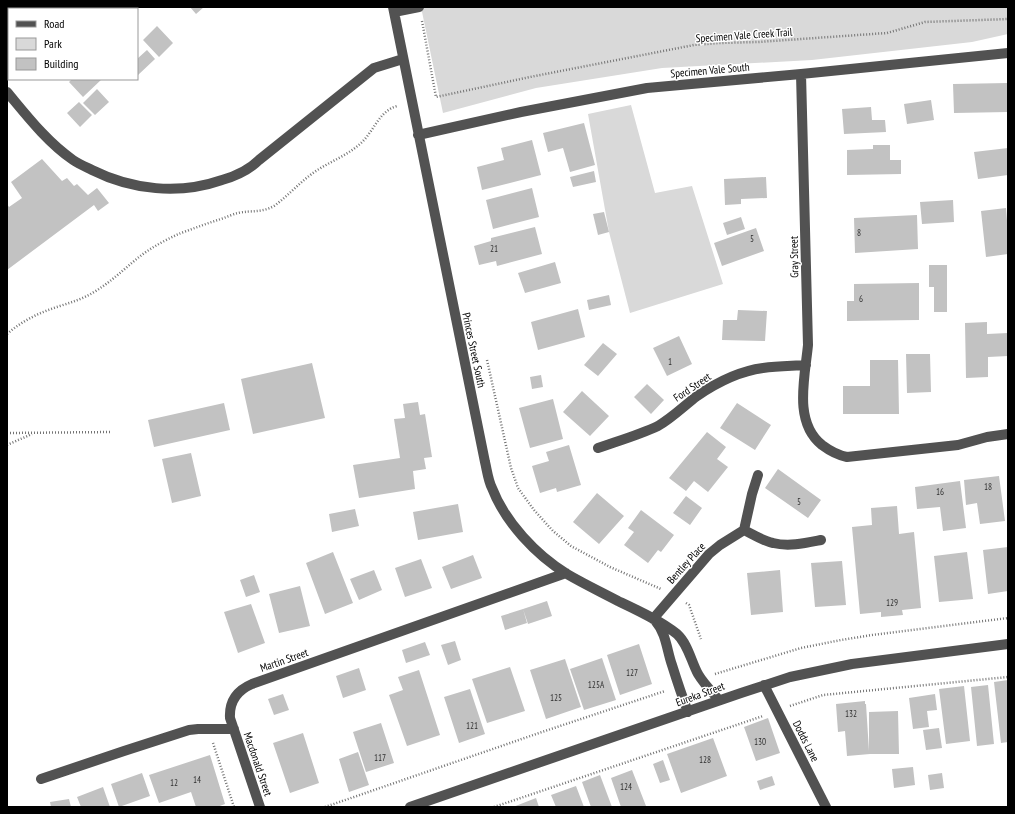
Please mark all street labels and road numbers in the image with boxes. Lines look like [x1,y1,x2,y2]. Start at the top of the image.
street label: Specimen Vale Creek Trail [695,25,793,45]
street label: Specimen Vale South [670,60,750,80]
street label: Gray Street [787,236,801,278]
street label: Princes Street South [459,311,489,389]
street label: Ford Street [671,369,713,405]
street label: Bentley Place [664,539,709,587]
street label: Martin Street [258,645,310,675]
street label: Eureka Street [674,679,726,709]
street label: Dodds Lane [790,718,822,764]
street label: Macdonald Street [241,730,275,798]

